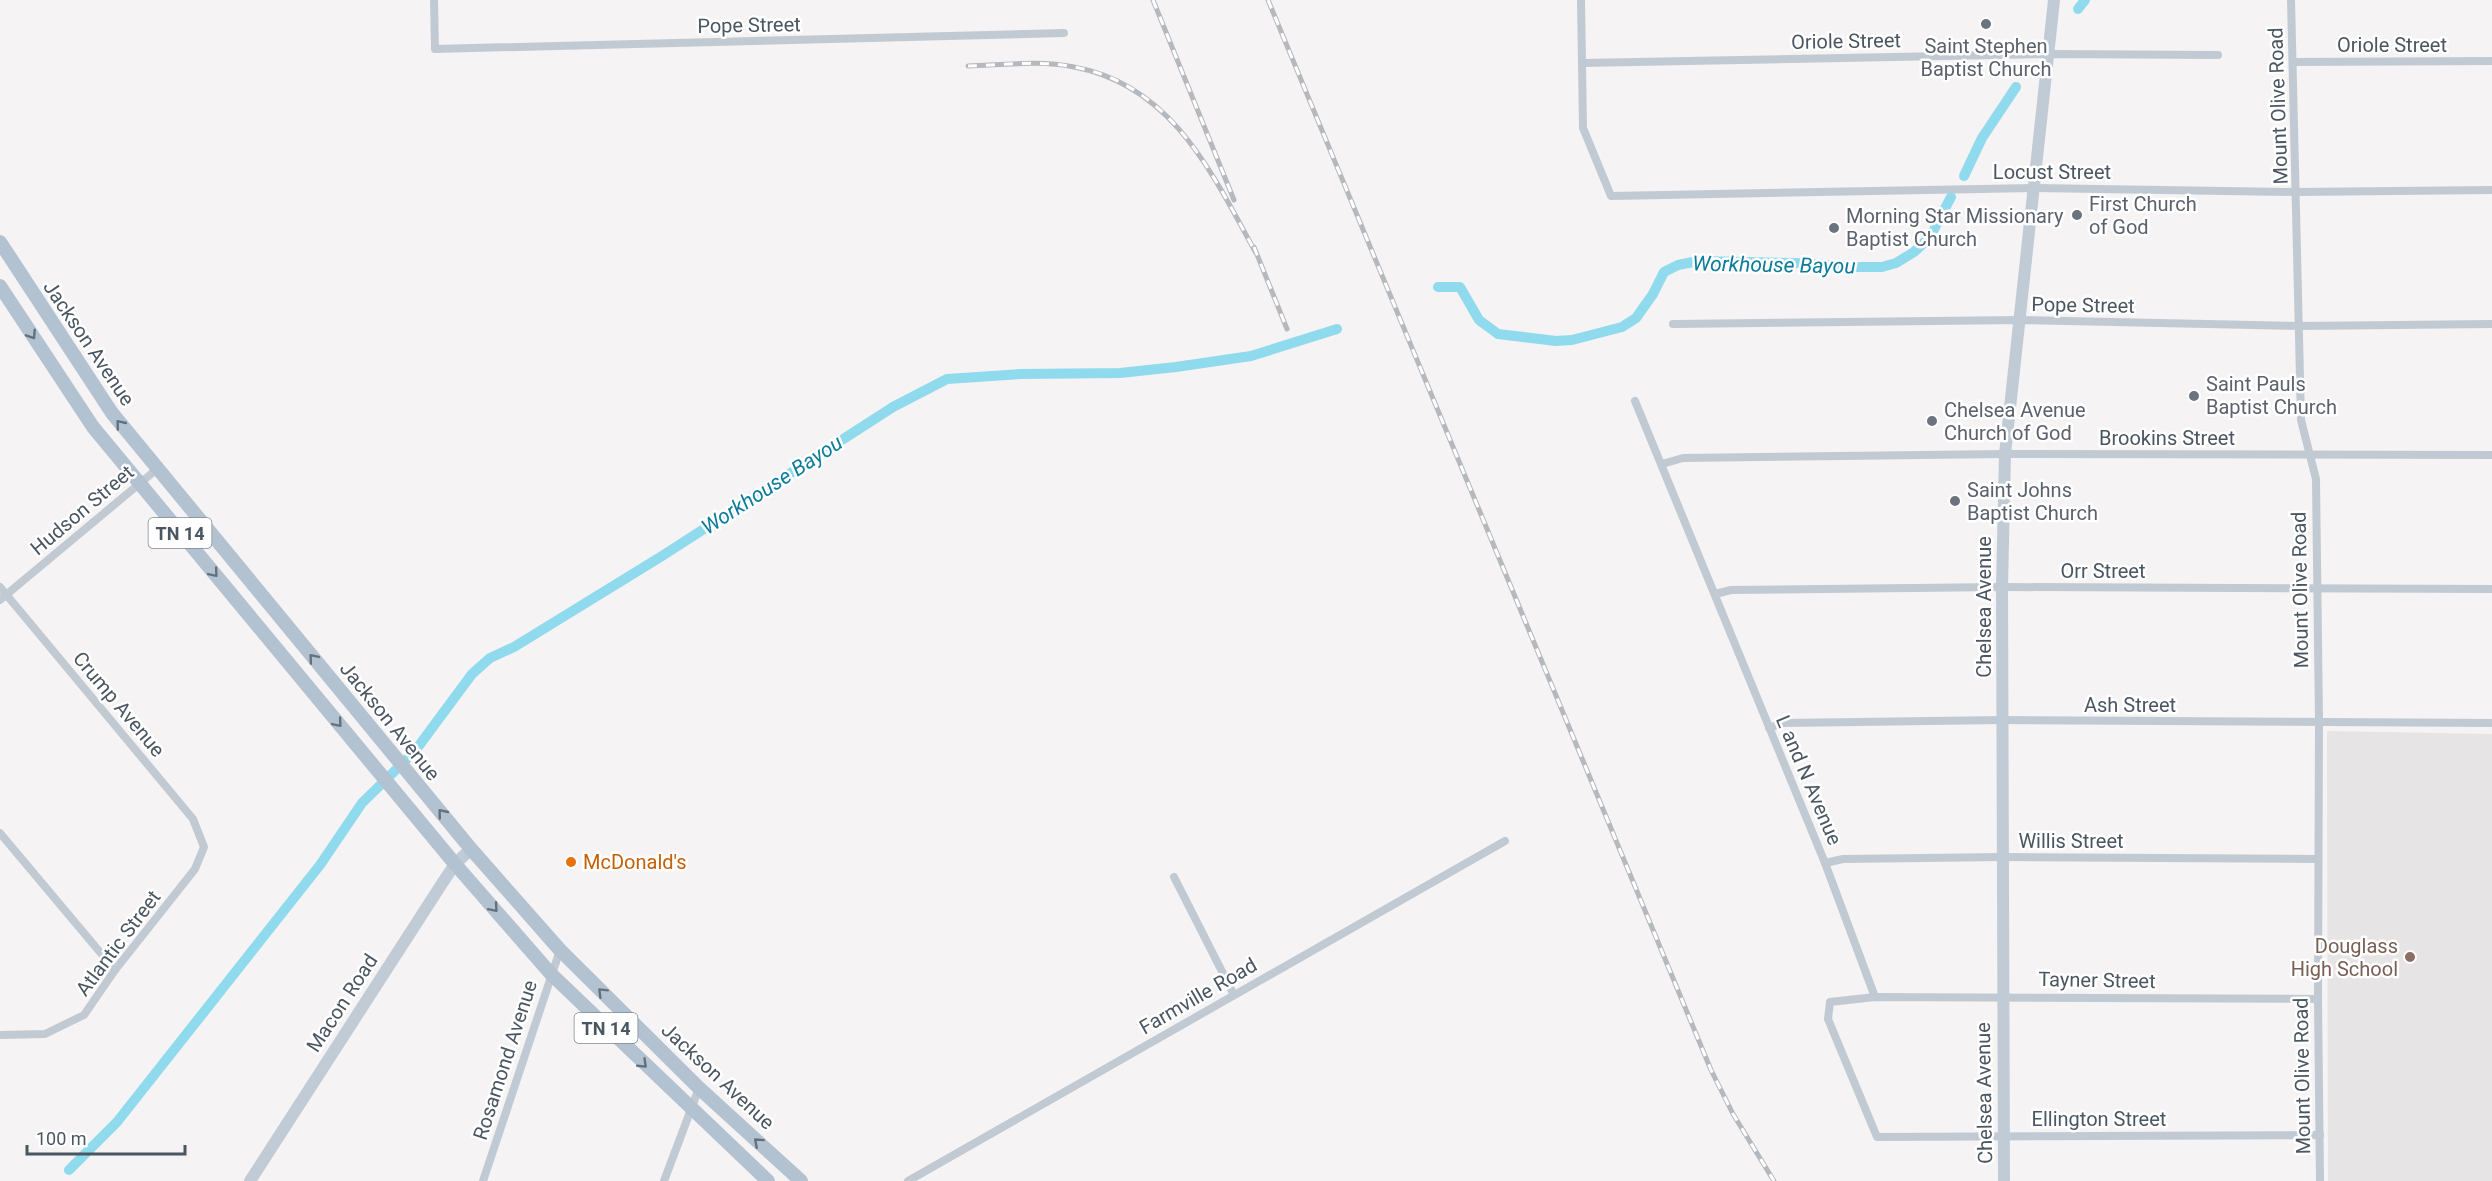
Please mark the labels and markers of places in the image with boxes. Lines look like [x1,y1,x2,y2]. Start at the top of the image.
marker: Saint Stephen Baptist Church [1979,17,1993,31]
place label: Saint Stephen Baptist Church [1921,34,2051,81]
place label: First Church of God [2089,192,2197,239]
place label: Morning Star Missionary Baptist Church [1846,204,2064,251]
marker: First Church of God [2070,208,2084,222]
marker: Morning Star Missionary Baptist Church [1827,221,1841,235]
place label: Saint Pauls Baptist Church [2206,372,2337,419]
marker: Saint Pauls Baptist Church [2187,389,2201,403]
place label: Chelsea Avenue Church of God [1944,398,2086,445]
marker: Chelsea Avenue Church of God [1925,414,1939,428]
place label: Saint Johns Baptist Church [1967,478,2098,525]
marker: Saint Johns Baptist Church [1948,494,1962,508]
place label: McDonald's [583,850,687,874]
marker: McDonald's [564,855,578,869]
place label: Douglass High School [2291,934,2398,981]
marker: Douglass High School [2403,950,2417,964]

